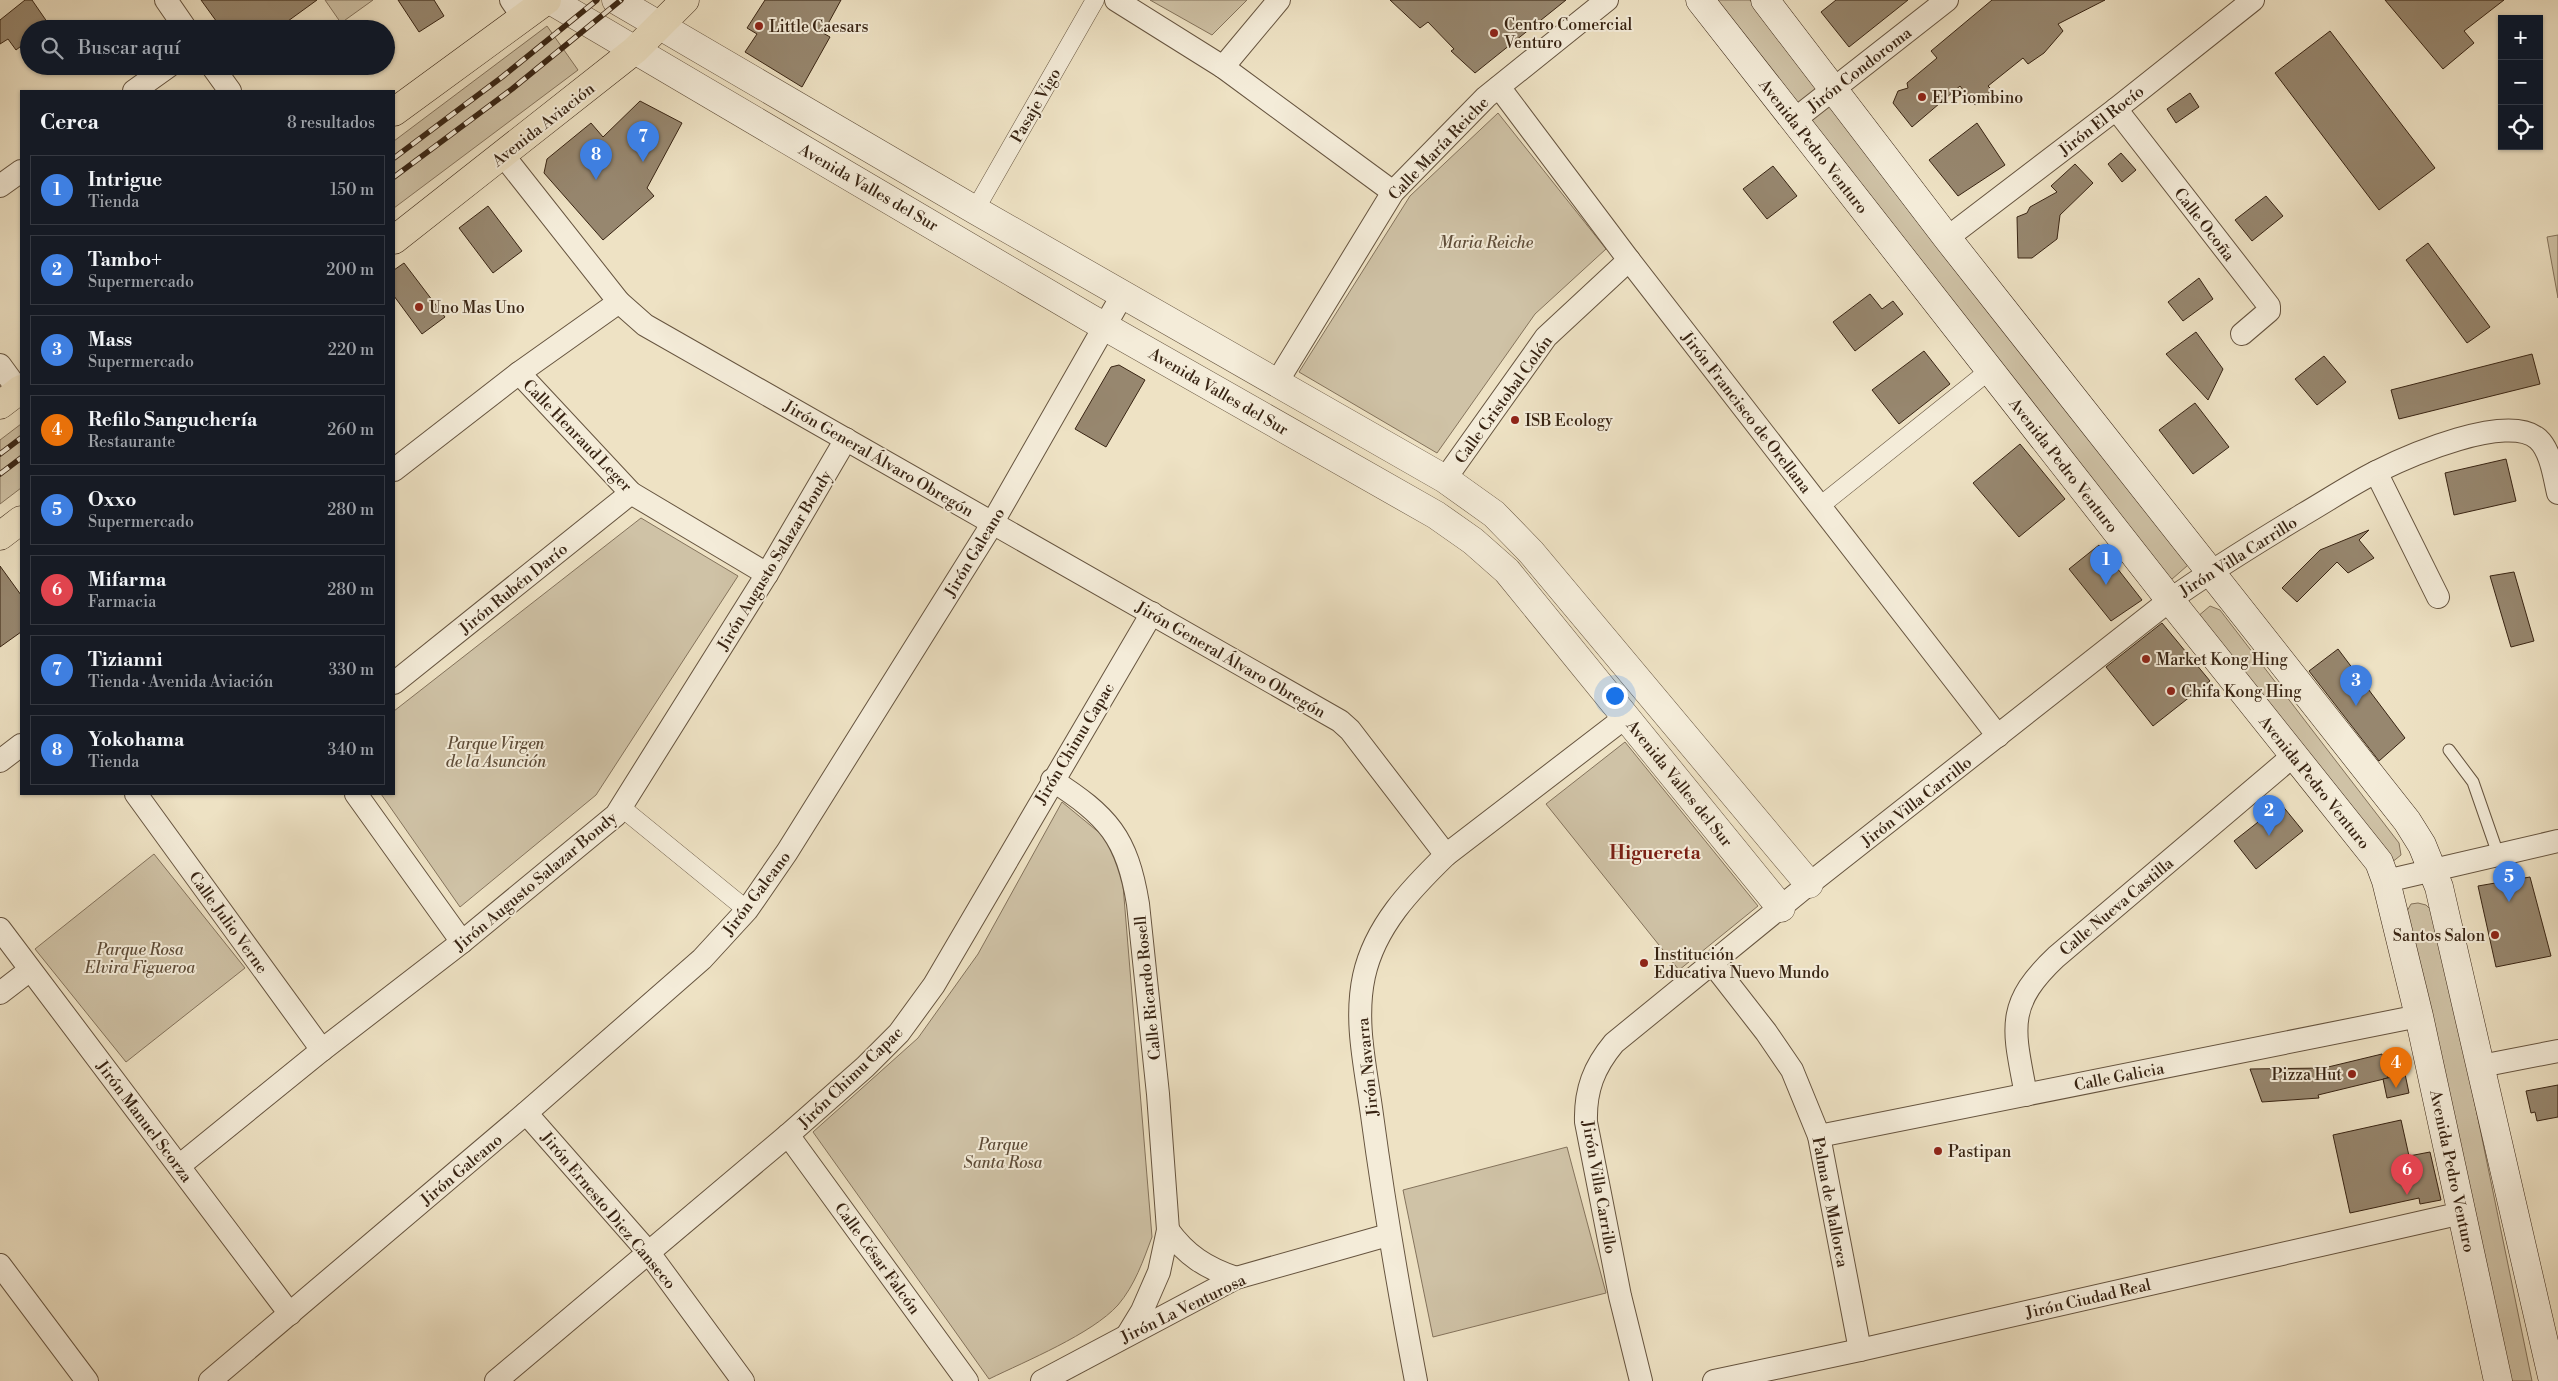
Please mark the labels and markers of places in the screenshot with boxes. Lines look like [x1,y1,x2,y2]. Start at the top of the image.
place label: Centro Comercial Venturo [1503,15,1633,53]
place label: Little Caesars [769,17,869,37]
marker: Little Caesars [753,20,765,32]
marker: Centro Comercial Venturo [1488,27,1500,39]
place label: El Piombino [1932,88,2023,108]
marker: El Piombino [1916,91,1928,103]
pin: 7 [627,121,659,162]
pin: 8 [580,139,612,180]
place label: Uno Mas Uno [429,298,525,318]
marker: Uno Mas Uno [413,301,425,313]
place label: ISB Ecology [1525,411,1613,431]
marker: ISB Ecology [1509,414,1521,426]
pin: 1 [2090,544,2122,585]
place label: Market Kong Hing [2156,650,2289,670]
marker: Market Kong Hing [2140,653,2152,665]
pin: 3 [2340,665,2372,706]
place label: Chifa Kong Hing [2181,682,2302,702]
marker: Chifa Kong Hing [2165,685,2177,697]
pin: 2 [2253,795,2285,836]
pin: 5 [2493,861,2525,902]
place label: Santos Salon [2393,926,2485,946]
marker: Santos Salon [2489,929,2501,941]
place label: Institución Educativa Nuevo Mundo [1654,945,1829,983]
marker: Institución Educativa Nuevo Mundo [1638,957,1650,969]
pin: 4 [2380,1047,2412,1088]
place label: Pizza Hut [2271,1065,2342,1085]
marker: Pizza Hut [2346,1068,2358,1080]
place label: Pastipan [1948,1142,2012,1162]
marker: Pastipan [1932,1145,1944,1157]
pin: 6 [2391,1154,2423,1195]

